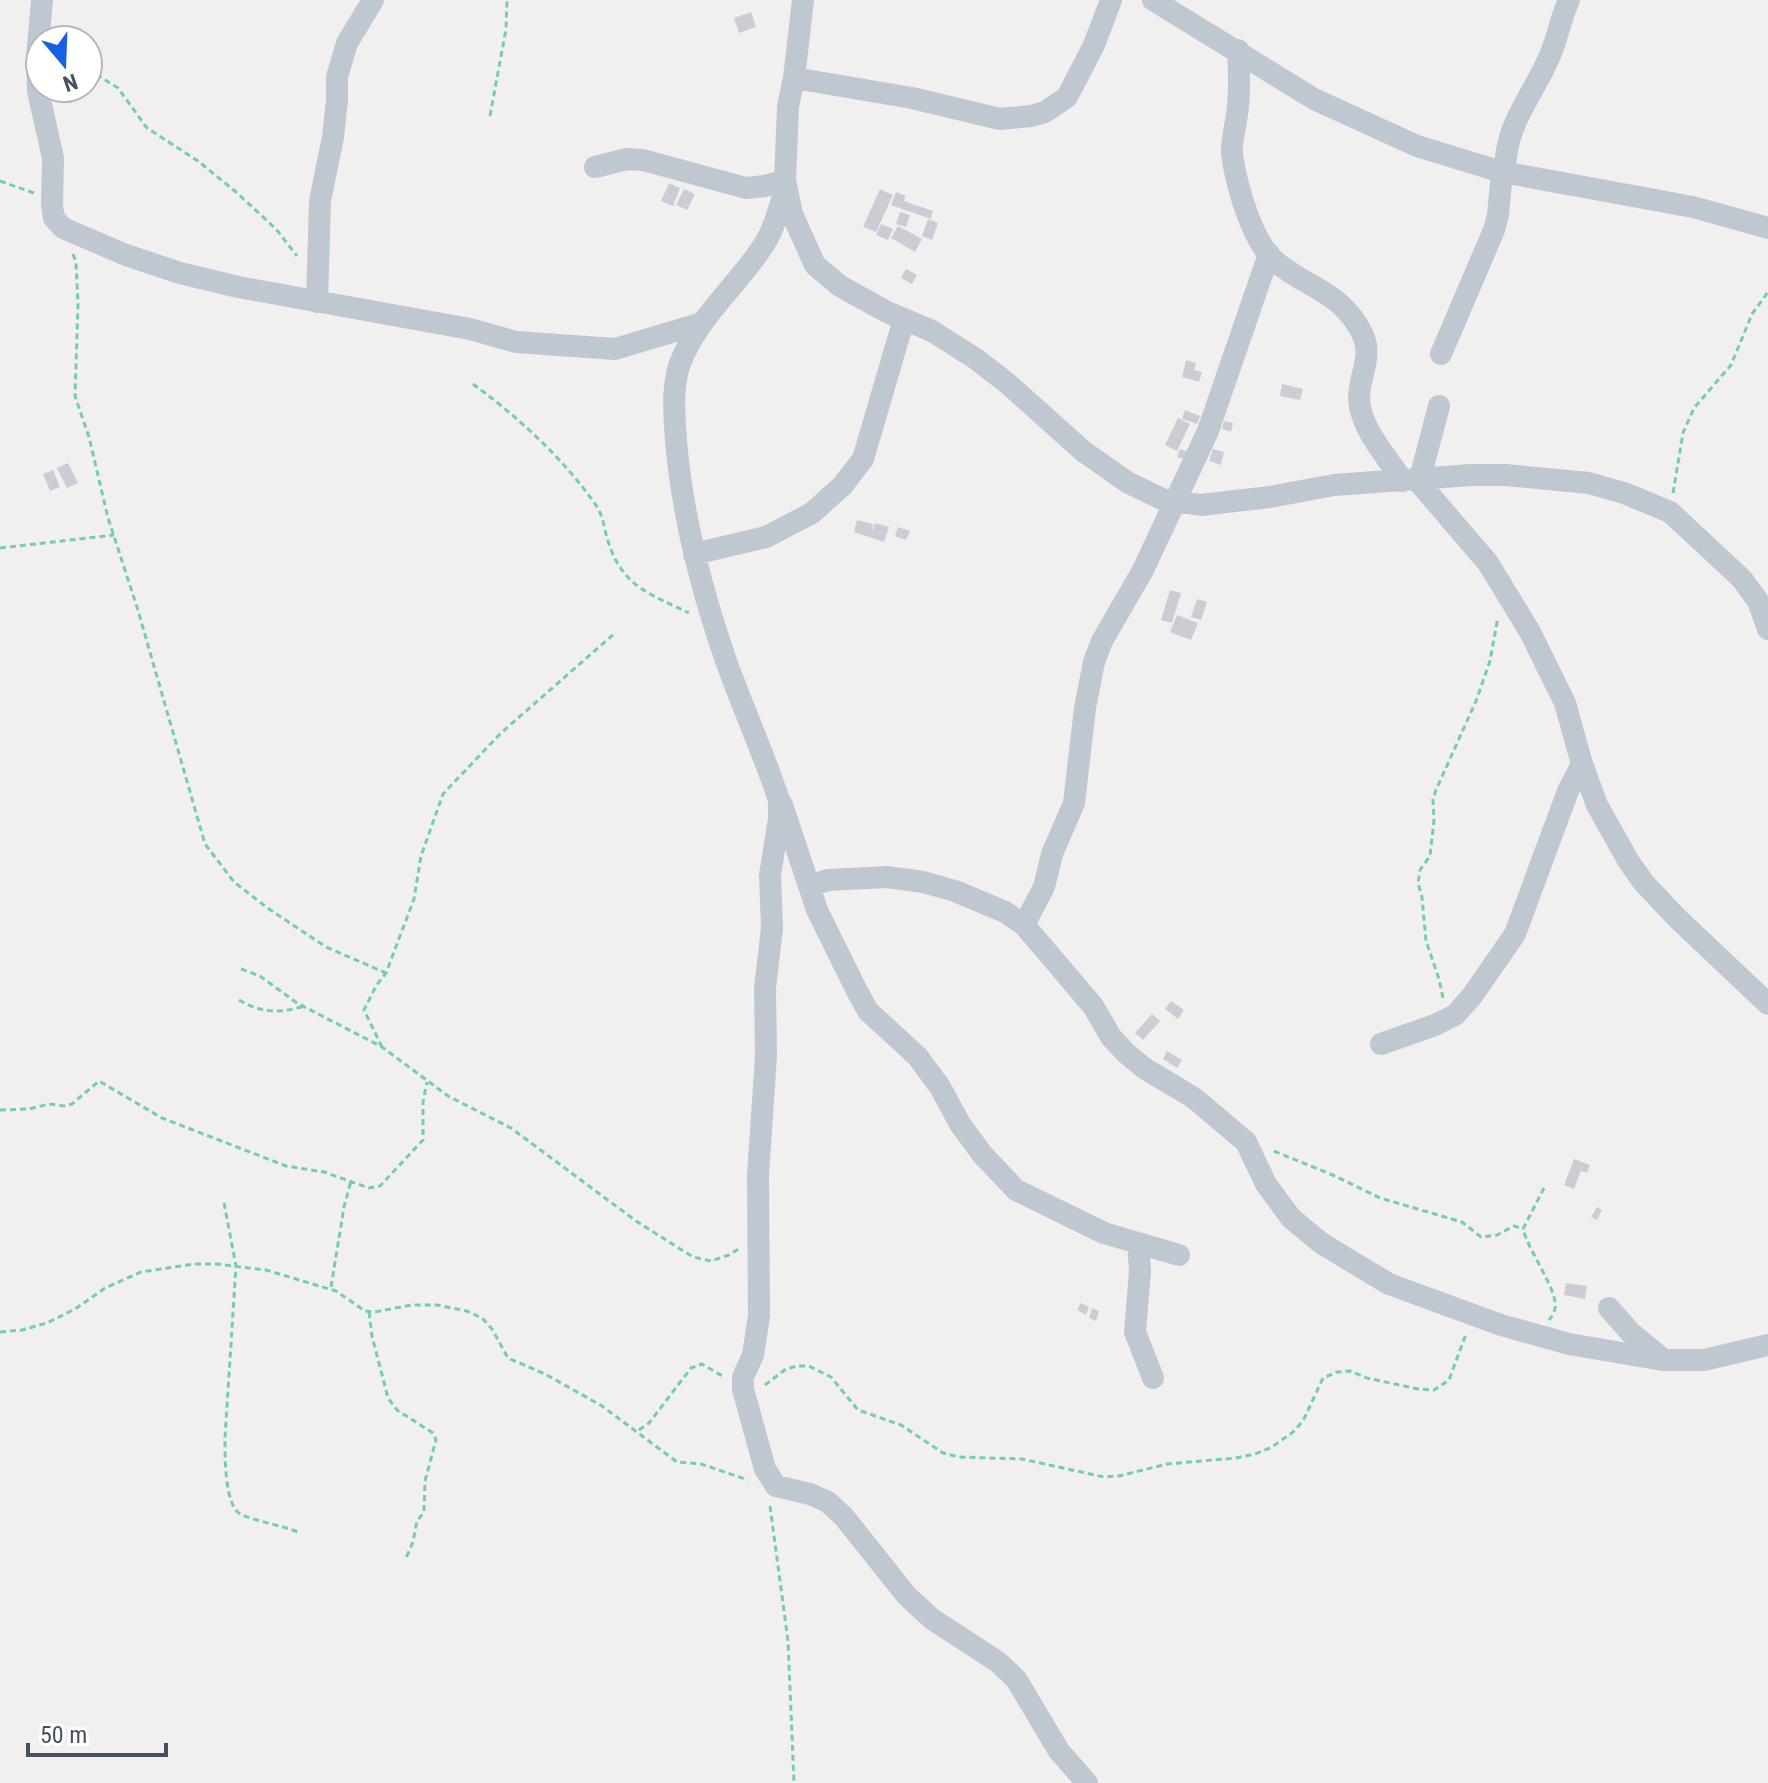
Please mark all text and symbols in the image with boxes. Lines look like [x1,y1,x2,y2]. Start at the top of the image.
north arrow [24,24,104,104]
text: N [60,68,81,96]
scale bar [28,1707,166,1757]
text: 50 m [40,1721,87,1749]

